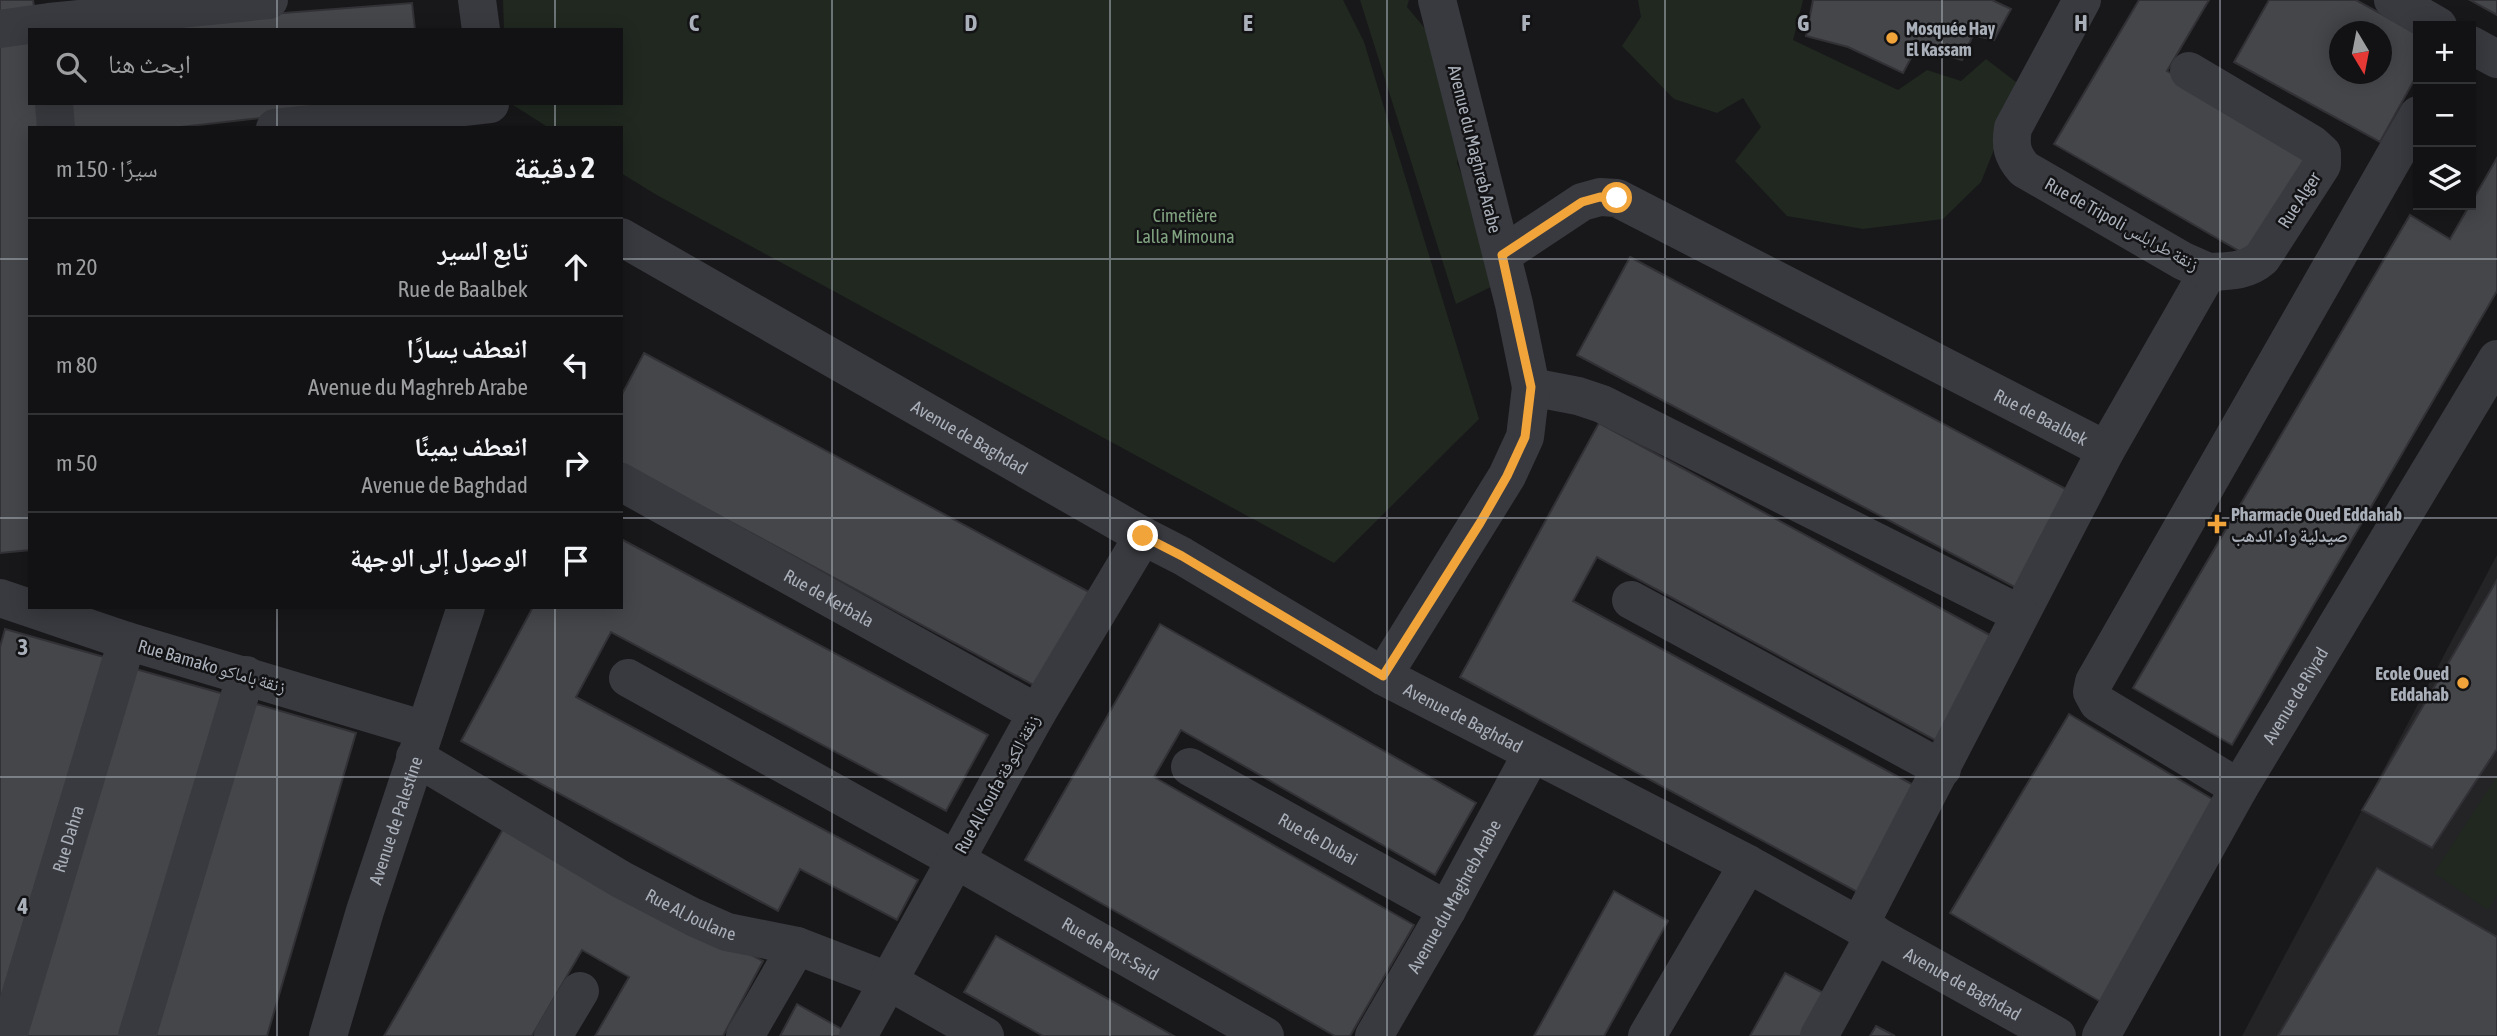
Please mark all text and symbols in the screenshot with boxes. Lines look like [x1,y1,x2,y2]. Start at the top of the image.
text: C [689,10,700,36]
text: D [965,10,978,36]
text: E [1243,10,1253,36]
text: F [1521,10,1531,36]
text: G [1797,10,1809,36]
text: H [2074,10,2088,36]
place label: Mosquée Hay El Kassam [1906,18,1996,60]
north arrow [2329,21,2392,84]
map controls [2413,21,2476,210]
button: + [2413,21,2476,84]
search box [28,28,623,105]
marker: Mosquée Hay El Kassam [1884,30,1900,46]
icon: search [52,48,90,86]
text: ابحث هنا [108,49,191,79]
street label: Avenue du Maghreb Arabe [1444,63,1506,235]
button: − [2413,84,2476,147]
button: layers [2413,147,2476,210]
text: 2 دقيقة [514,150,595,184]
text: سيرًا · 150 m [56,156,158,182]
street label: Rue Alger [2273,167,2325,232]
street label: Rue de Tripoli زنقة طرابلس [2041,173,2203,276]
route start [1601,182,1632,213]
park label: Cimetière Lalla Mimouna [1135,205,1235,247]
text: تابع السير [438,236,528,266]
icon: ahead [557,248,595,286]
text: 20 m [56,254,97,280]
text: Rue de Baalbek [397,276,528,302]
text: انعطف يسارًا [407,334,528,364]
icon: left [557,346,595,384]
text: 80 m [56,352,97,378]
text: Avenue du Maghreb Arabe [308,374,528,400]
street label: Rue de Baalbek [1991,384,2092,449]
street label: Avenue de Baghdad [908,395,1032,478]
text: انعطف يمينًا [414,432,528,462]
icon: right [557,444,595,482]
text: 50 m [56,450,97,476]
text: Avenue de Baghdad [362,472,528,498]
place label: Pharmacie Oued Eddahab صيدلية واد الدهب [2231,504,2402,546]
marker: Pharmacie Oued Eddahab صيدلية واد الدهب [2209,516,2225,532]
route end [1127,520,1158,551]
icon: arrive [557,542,595,580]
text: الوصول إلى الوجهة [350,543,528,573]
street label: Rue de Kerbala [780,564,878,631]
text: 3 [18,634,28,660]
street label: Rue Bamako زنقة باماكو [136,635,288,698]
street label: Avenue de Riyad [2258,643,2332,747]
place label: Ecole Oued Eddahab [2375,663,2449,705]
marker: Ecole Oued Eddahab [2455,675,2471,691]
street label: Avenue de Baghdad [1401,678,1526,757]
street label: Rue Al Koufa زنقة الكوفة [950,711,1044,857]
street label: Avenue de Palestine [364,753,426,887]
street label: Rue Dahra [47,803,87,875]
street label: Rue de Dubai [1275,808,1362,869]
street label: Avenue du Maghreb Arabe [1402,816,1505,977]
street label: Rue Al Joulane [642,884,738,944]
text: 4 [17,893,29,919]
street label: Rue de Port-Said [1058,912,1163,984]
street label: Avenue de Baghdad [1901,943,2025,1025]

